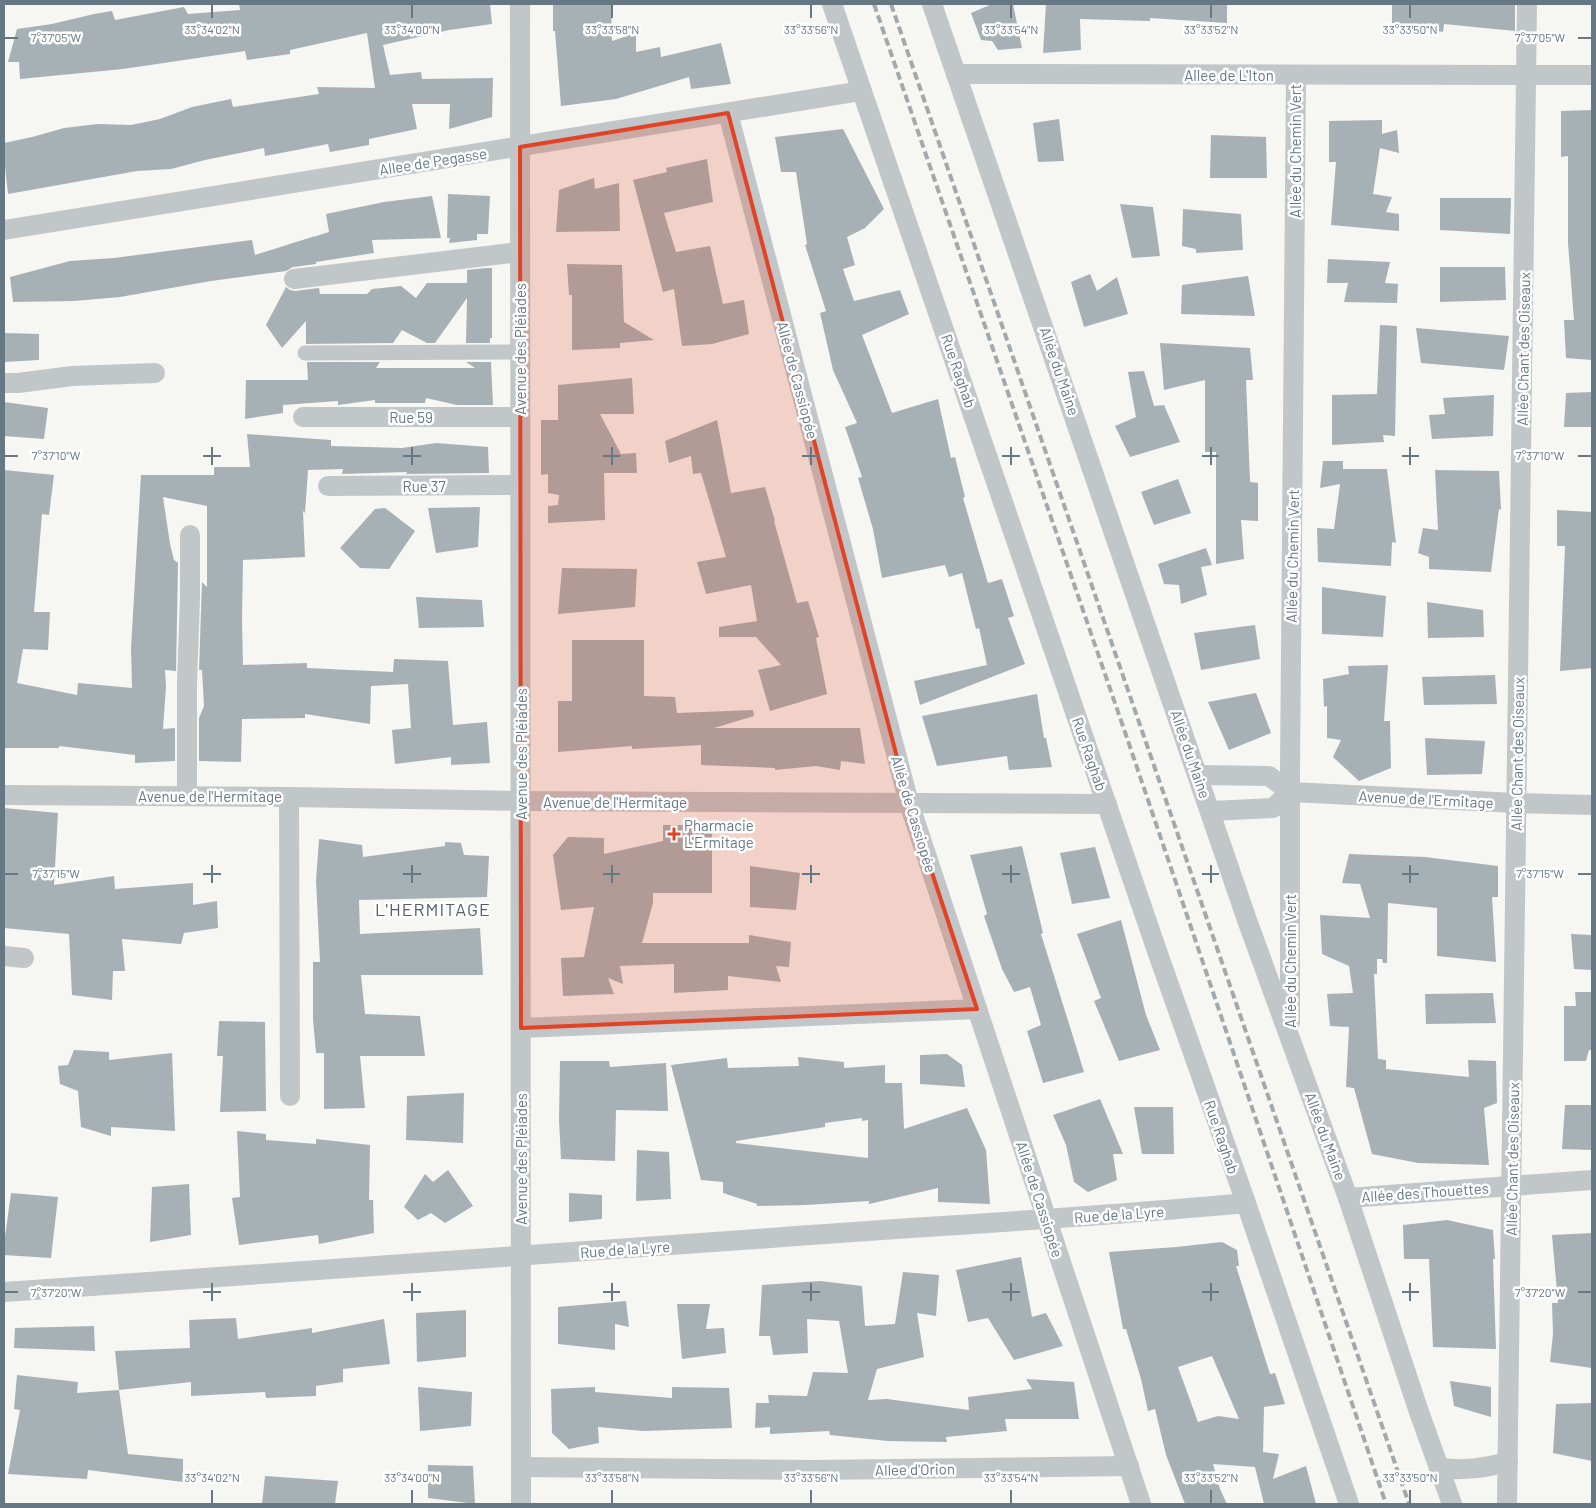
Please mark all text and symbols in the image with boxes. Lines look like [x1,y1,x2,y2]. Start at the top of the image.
text: 33°34'02"N [184,22,240,36]
text: 33°34'00"N [384,22,440,36]
text: 33°33'58"N [585,22,639,36]
text: 33°33'56"N [784,22,838,36]
text: 33°33'54"N [984,22,1038,36]
text: 33°33'52"N [1184,22,1238,36]
text: 33°33'50"N [1382,22,1438,36]
text: 7°37'05"W [31,30,82,44]
text: 7°37'05"W [1515,30,1566,44]
street label: Allee de L'Iton [1184,66,1274,84]
street label: Allée du Chemin Vert [1286,84,1304,218]
street label: Allee de Pegasse [378,144,488,178]
street label: Allée Chant des Oiseaux [1513,272,1533,426]
street label: Avenue des Pléiades [511,283,529,415]
street label: Allée de Cassiopée [774,319,822,441]
street label: Allée du Maine [1036,324,1084,418]
street label: Rue Raghab [938,332,980,410]
street label: Rue 59 [389,408,433,426]
text: 7°37'10"W [32,448,81,462]
text: 7°37'10"W [1516,448,1565,462]
street label: Rue 37 [402,477,446,495]
street label: Allée du Chemin Vert [1282,489,1302,623]
street label: Allée Chant des Oiseaux [1507,677,1527,831]
street label: Avenue des Pléiades [512,688,530,820]
street label: Allée du Maine [1167,707,1215,801]
street label: Rue Raghab [1069,715,1111,793]
street label: Allée de Cassiopée [888,753,940,875]
street label: Avenue de l'Ermitage [1358,786,1494,812]
street label: Avenue de l'Hermitage [138,787,282,805]
street label: Avenue de l'Hermitage [543,793,687,811]
place label: Pharmacie L'Ermitage [684,816,754,851]
marker: Pharmacie L'Ermitage [668,828,680,840]
text: 7°37'15"W [32,866,80,880]
text: 7°37'15"W [1516,866,1564,880]
street label: Allée du Chemin Vert [1281,894,1299,1028]
district label: L'HERMITAGE [375,898,491,920]
street label: Allée Chant des Oiseaux [1502,1082,1522,1236]
street label: Allée du Maine [1302,1089,1350,1183]
street label: Avenue des Pléiades [512,1093,530,1225]
street label: Rue Raghab [1201,1098,1243,1176]
street label: Allée de Cassiopée [1013,1139,1067,1259]
street label: Allée des Thouettes [1361,1179,1489,1205]
street label: Rue de la Lyre [1073,1202,1165,1226]
street label: Rue de la Lyre [579,1237,671,1261]
text: 7°37'20"W [31,1285,82,1299]
text: 7°37'20"W [1515,1285,1566,1299]
street label: Allee d'Orion [875,1459,955,1479]
text: 33°34'02"N [184,1470,240,1484]
text: 33°34'00"N [384,1470,440,1484]
text: 33°33'58"N [585,1470,639,1484]
text: 33°33'56"N [784,1470,838,1484]
text: 33°33'54"N [984,1470,1038,1484]
text: 33°33'52"N [1184,1470,1238,1484]
text: 33°33'50"N [1382,1470,1438,1484]

